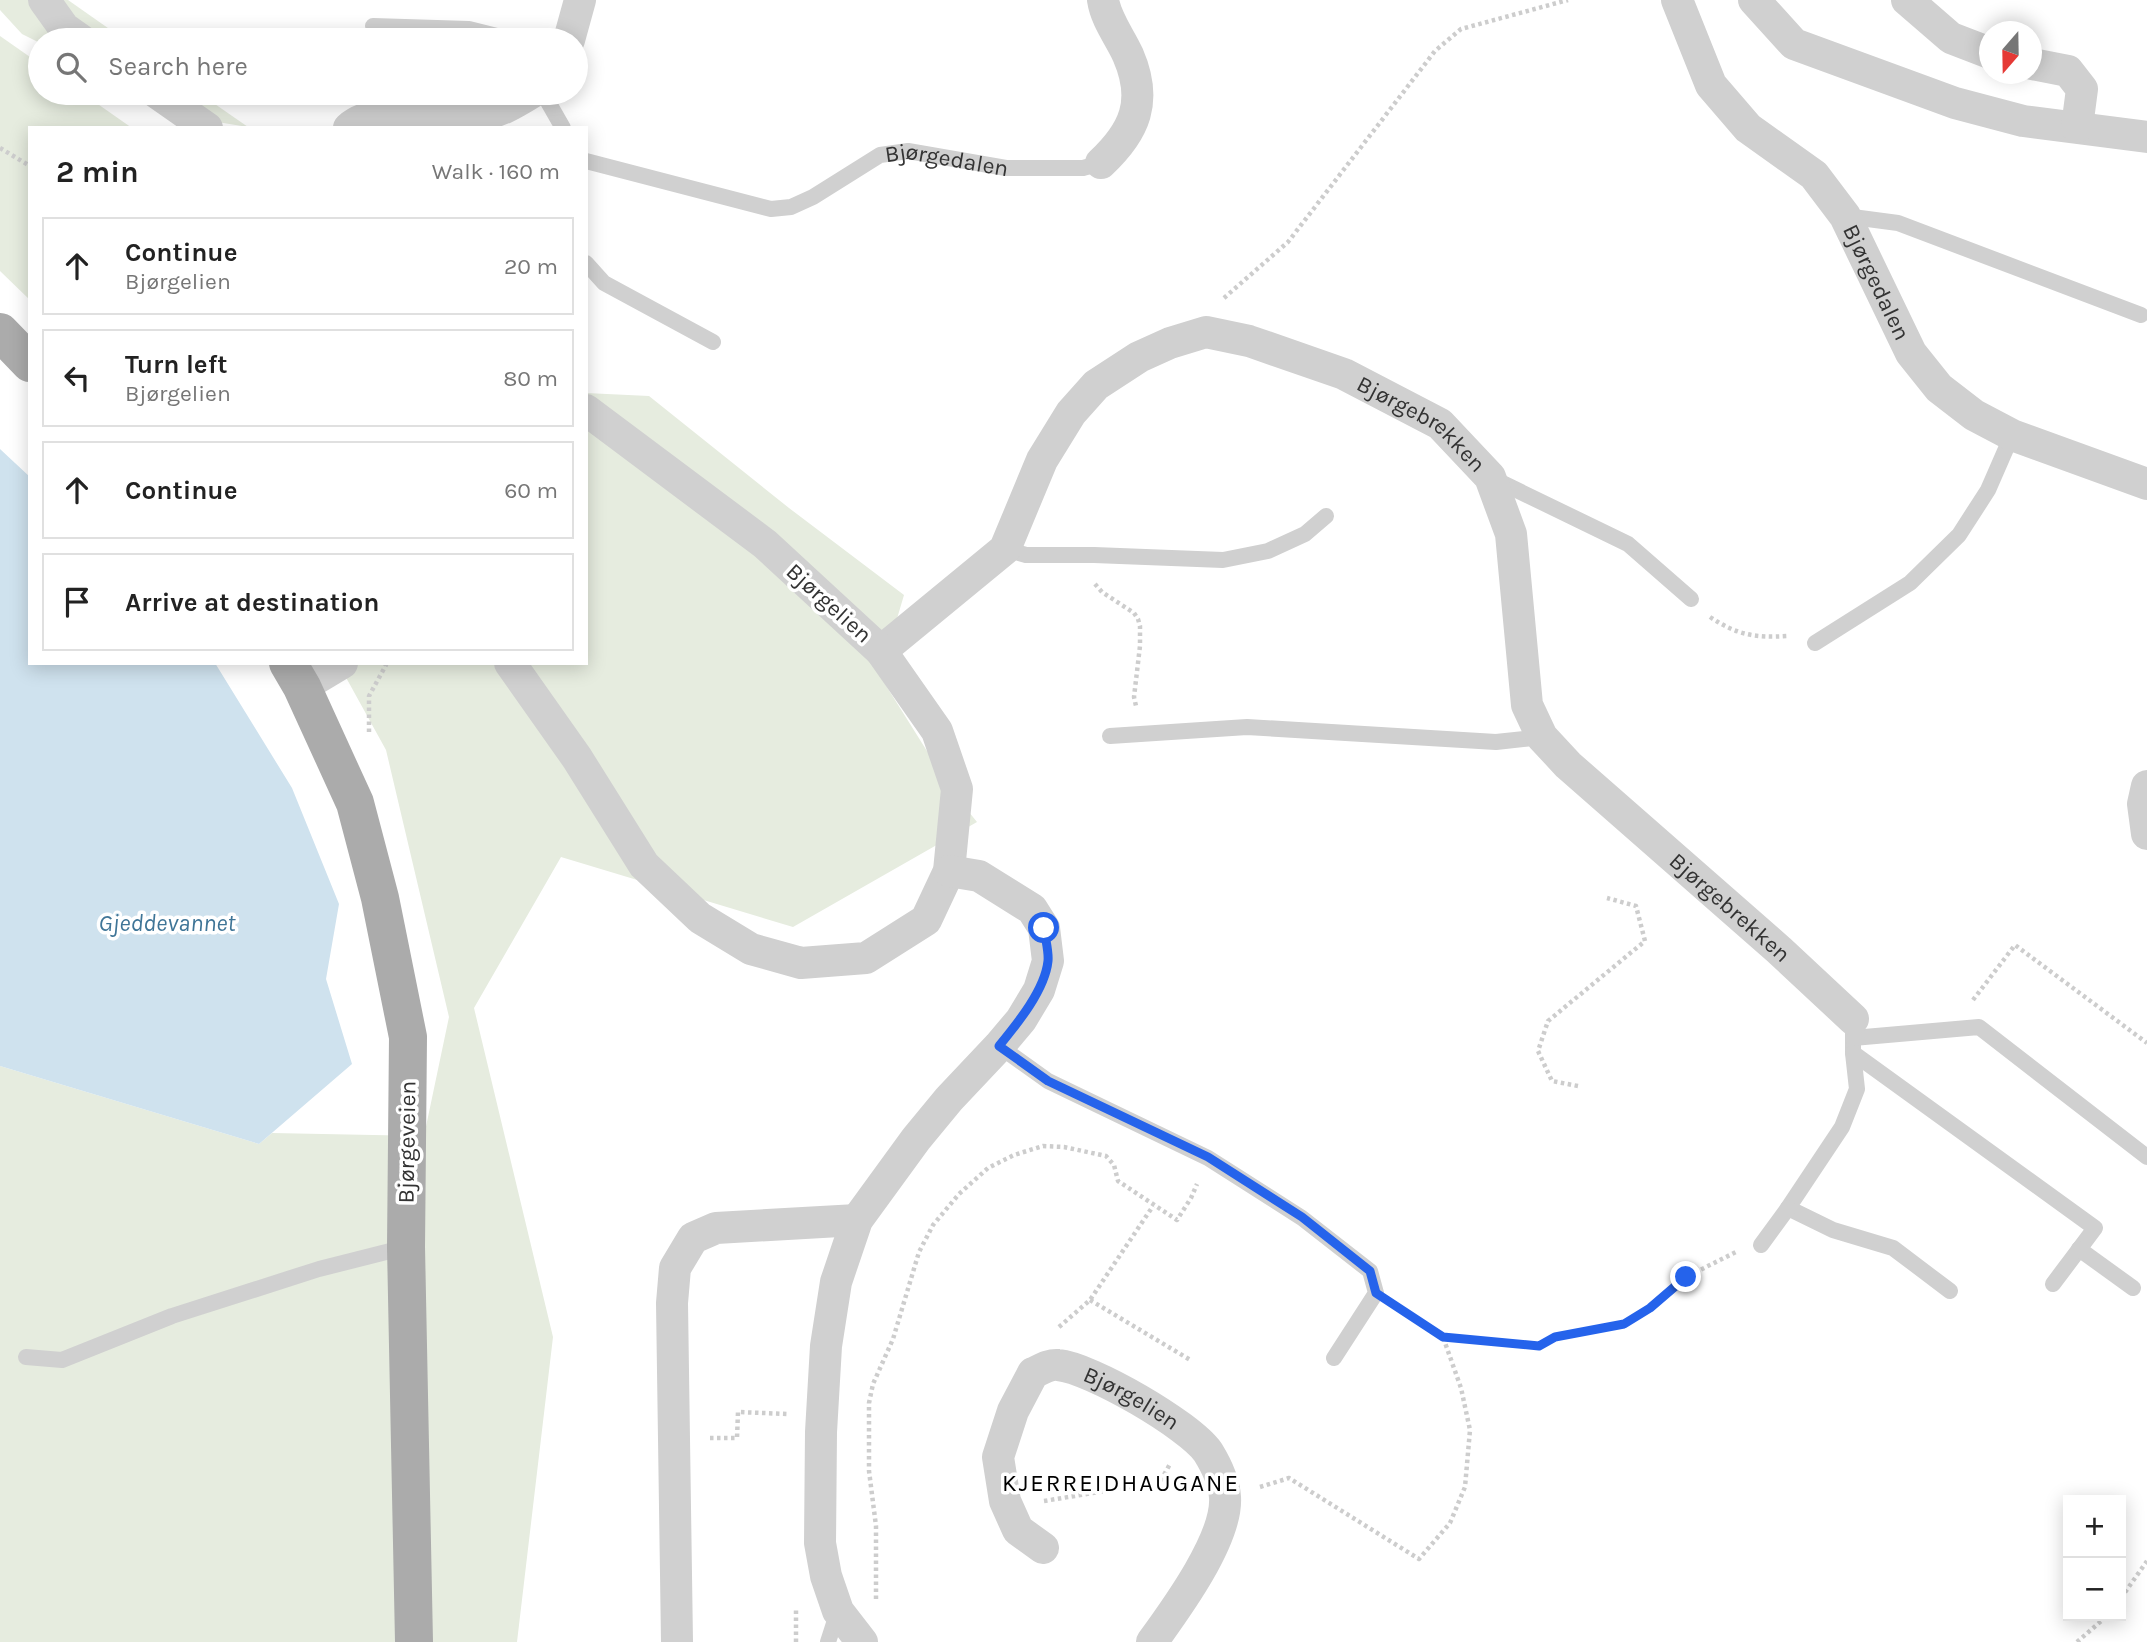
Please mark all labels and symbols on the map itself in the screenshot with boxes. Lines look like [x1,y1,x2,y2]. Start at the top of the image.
north arrow [1979,21,2042,84]
street label: Bjørgedalen [883,137,1011,182]
street label: Bjørgedalen [1837,220,1916,344]
street label: Bjørgebrekken [1353,370,1491,477]
street label: Bjørgelien [781,558,877,648]
street label: Bjørgebrekken [1664,847,1796,968]
water label: Gjeddevannet [99,909,236,937]
route start [1028,912,1059,943]
street label: Bjørgeveien [392,1080,422,1204]
route end [1670,1261,1701,1292]
street label: Bjørgelien [1080,1360,1185,1435]
district label: KJERREIDHAUGANE [1002,1469,1240,1497]

